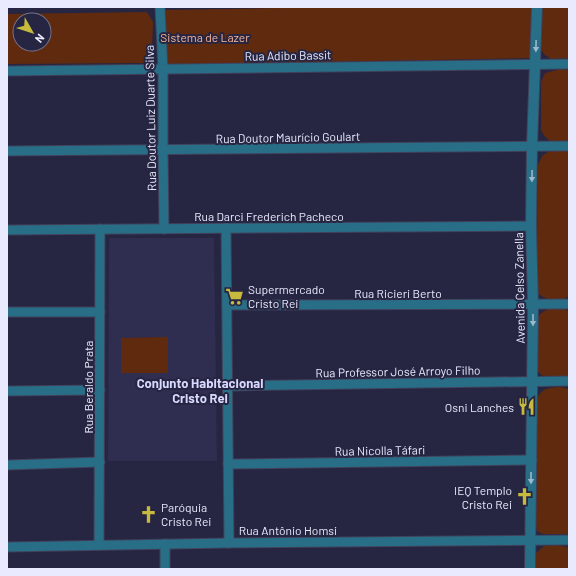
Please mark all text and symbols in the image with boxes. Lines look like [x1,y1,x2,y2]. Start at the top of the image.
north arrow [12,12,52,52]
park label: Sistema de Lazer [160,30,250,44]
text: N [33,32,48,46]
one-way arrow [533,40,539,53]
street label: Rua Doutor Luiz Duarte Silva [142,45,158,191]
street label: Rua Adibo Bassit [244,47,332,63]
street label: Rua Doutor Maurício Goulart [216,129,360,145]
one-way arrow [529,170,535,183]
street label: Rua Darci Frederich Pacheco [194,209,344,223]
street label: Avenida Celso Zanella [511,232,527,344]
place label: Supermercado Cristo Rei [248,282,325,310]
supermarket icon: Supermercado Cristo Rei [225,286,245,306]
street label: Rua Ricieri Berto [354,286,442,300]
one-way arrow [530,314,536,327]
street label: Rua Beraldo Prata [81,341,95,434]
street label: Rua Professor José Arroyo Filho [315,363,481,379]
district label: Conjunto Habitacional Cristo Rei [137,375,263,406]
restaurant icon: Osni Lanches [517,397,537,417]
place label: Osni Lanches [445,400,514,414]
street label: Rua Nicolla Táfari [335,442,425,458]
one-way arrow [528,472,535,484]
place label: IEQ Templo Cristo Rei [454,483,512,511]
church icon: IEQ Templo Cristo Rei [515,487,535,507]
place label: Paróquia Cristo Rei [161,500,211,528]
church icon: Paróquia Cristo Rei [138,504,158,524]
street label: Rua Antônio Homsi [239,523,337,537]

